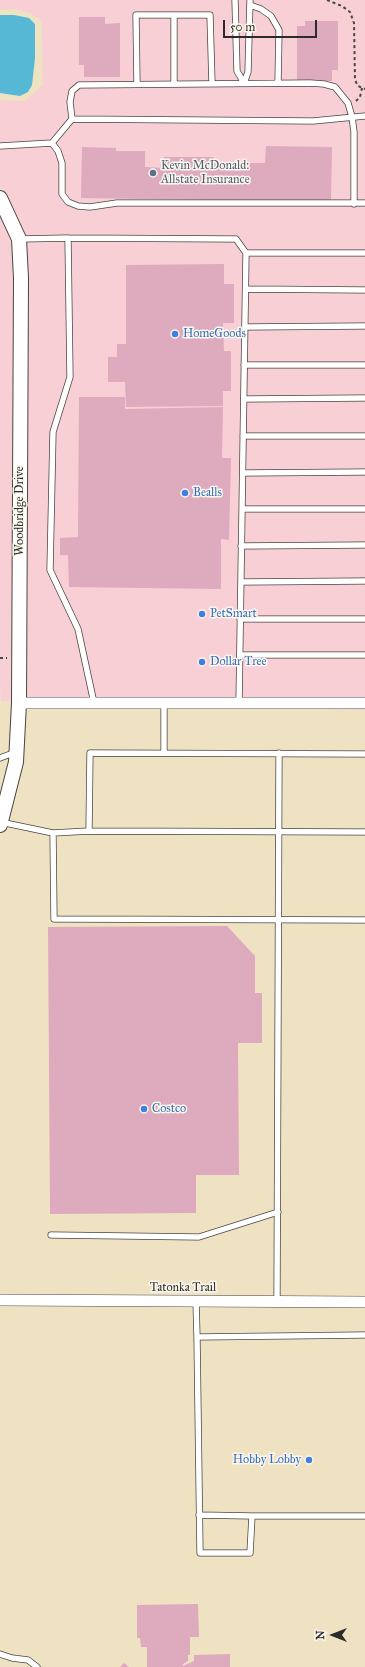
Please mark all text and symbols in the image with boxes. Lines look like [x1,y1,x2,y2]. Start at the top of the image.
scale bar [225,12,319,38]
text: 50 m [230,20,255,34]
place label: Kevin McDonald: Allstate Insurance [161,159,250,187]
marker: Kevin McDonald: Allstate Insurance [148,168,158,178]
place label: HomeGoods [183,327,246,341]
marker: HomeGoods [170,329,180,339]
street label: Woodbridge Drive [13,466,27,556]
place label: Bealls [193,486,222,500]
marker: Bealls [180,488,190,498]
place label: PetSmart [210,607,257,621]
marker: PetSmart [197,609,207,619]
place label: Dollar Tree [210,655,267,669]
marker: Dollar Tree [197,657,207,667]
place label: Costco [152,1102,186,1116]
marker: Costco [139,1104,149,1114]
street label: Tatonka Trail [150,1281,216,1295]
place label: Hobby Lobby [233,1453,301,1467]
marker: Hobby Lobby [304,1455,314,1465]
north arrow [313,1615,353,1655]
text: N [314,1630,327,1640]

